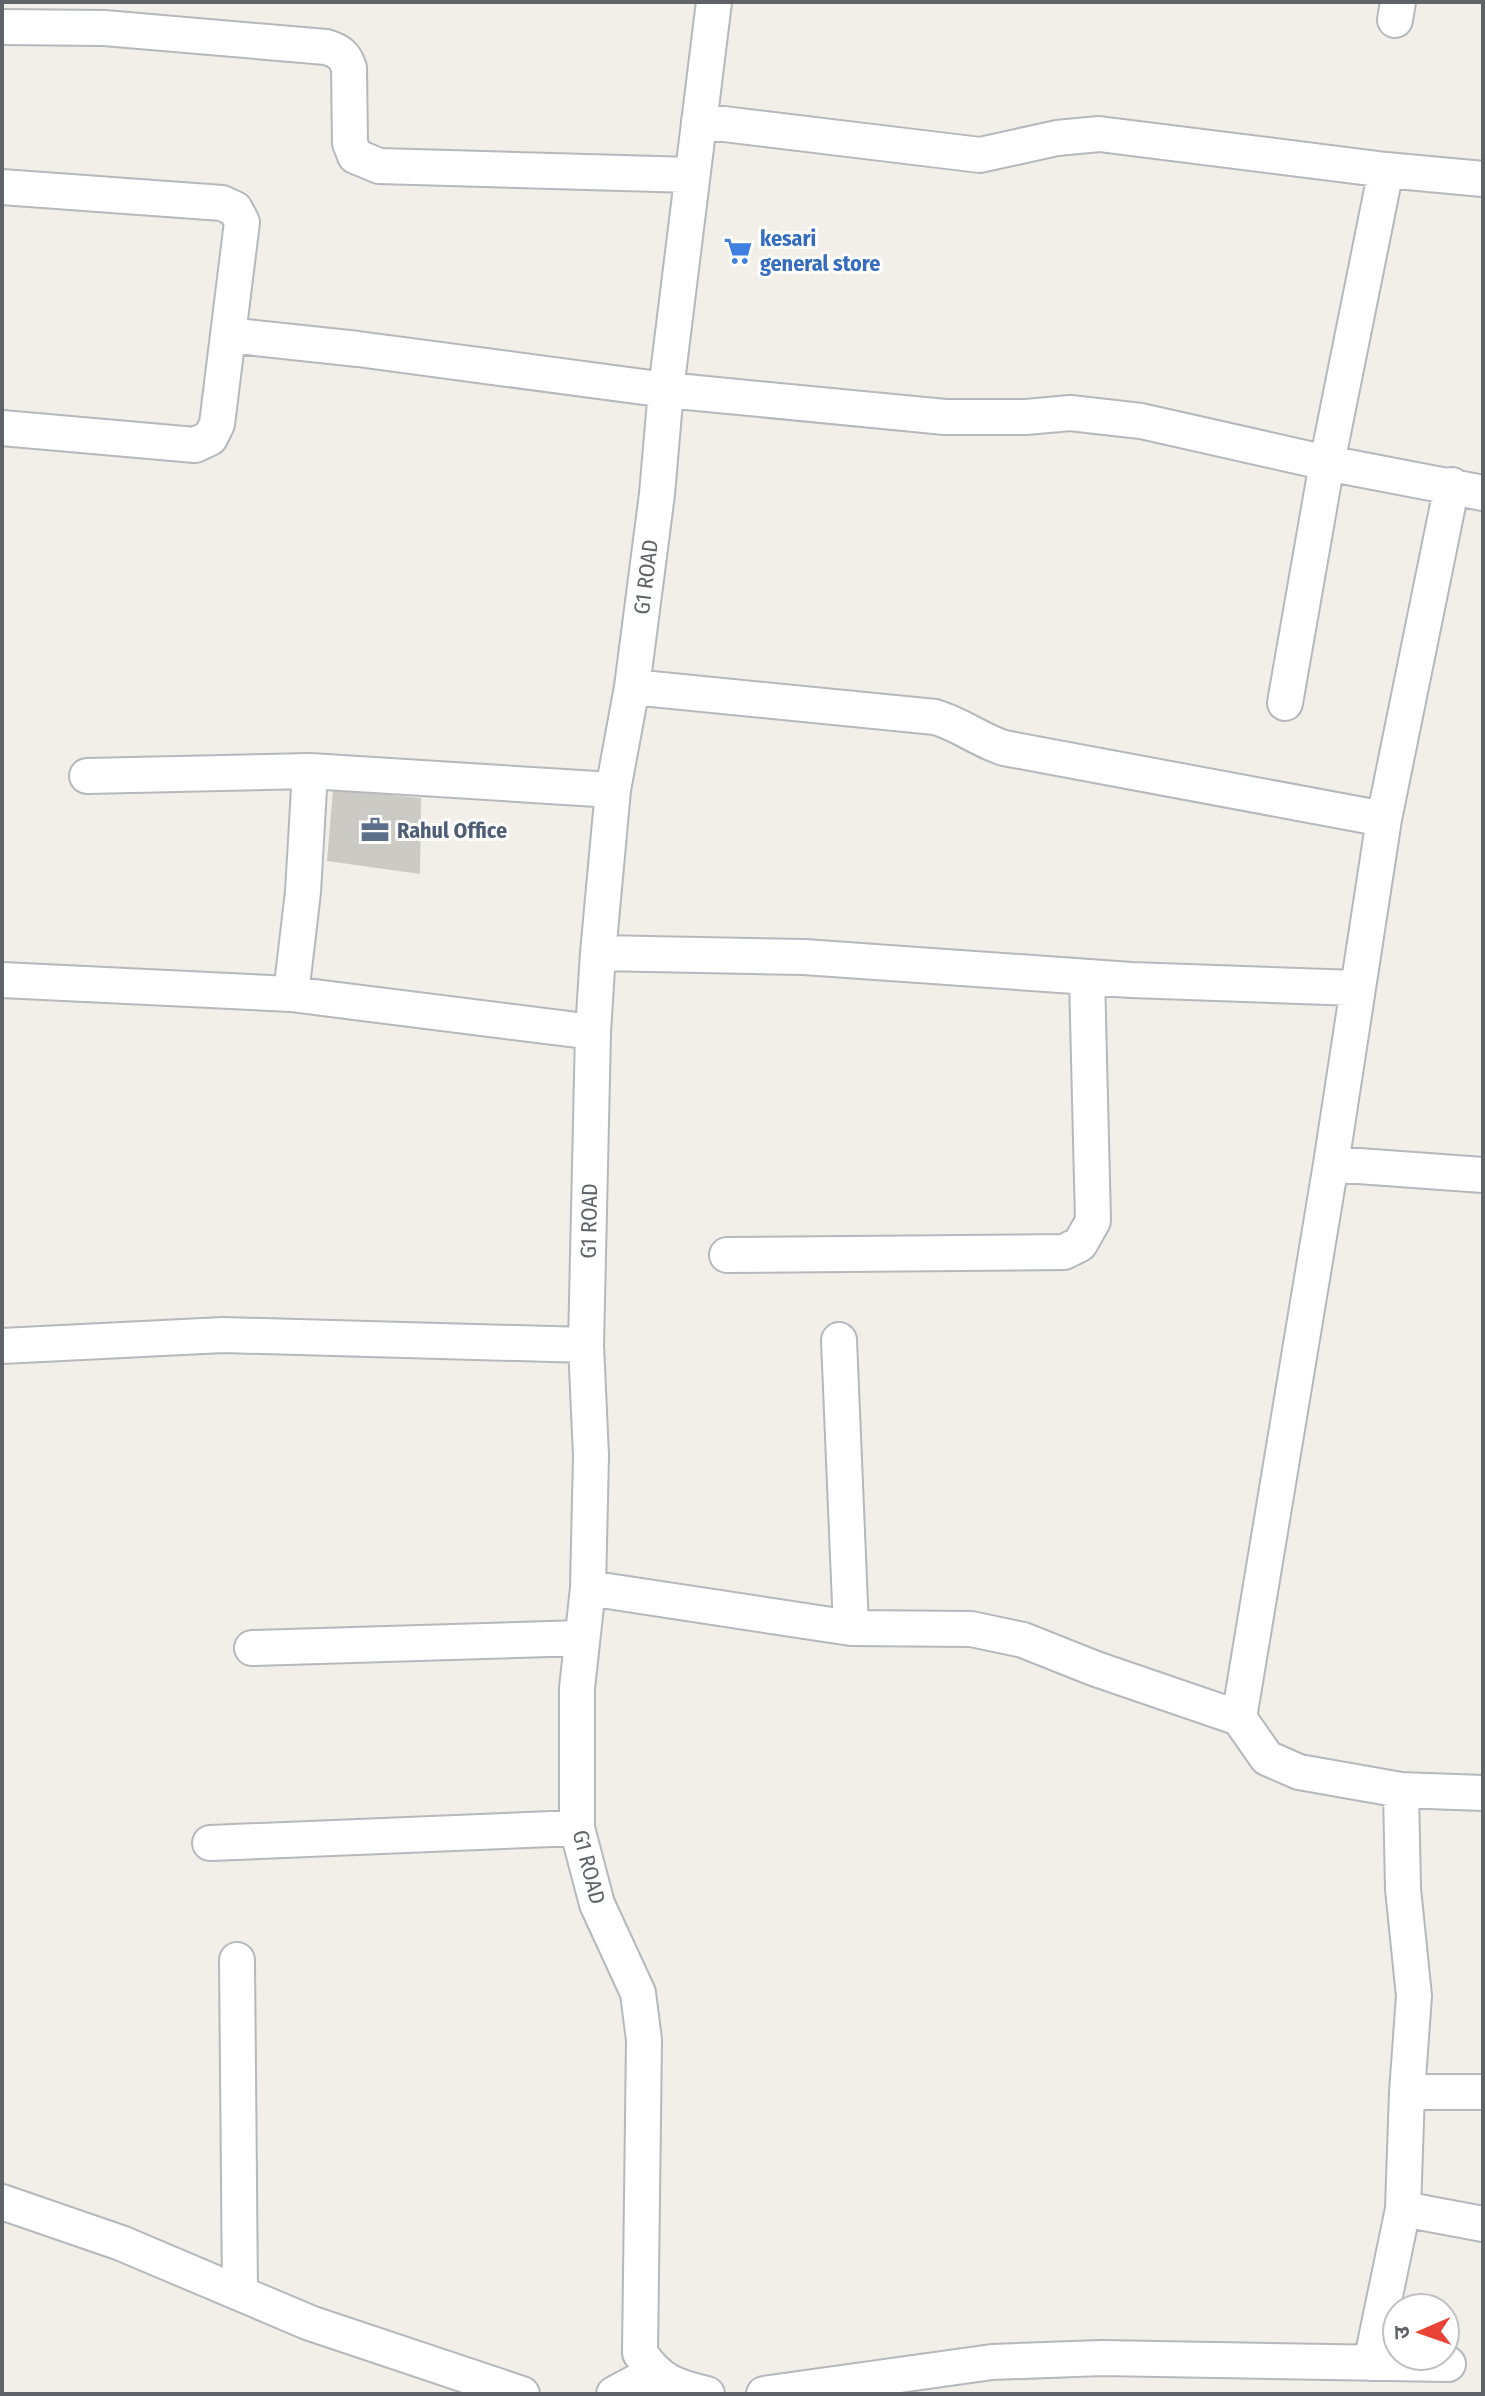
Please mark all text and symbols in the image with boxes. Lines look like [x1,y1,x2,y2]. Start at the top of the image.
place label: kesari general store [760,225,880,277]
supermarket icon: kesari general store [723,236,753,266]
street label: G1 ROAD [628,538,664,616]
office icon: Rahul Office [360,815,390,845]
place label: Rahul Office [397,817,507,844]
street label: G1 ROAD [575,1183,603,1259]
street label: G1 ROAD [567,1827,611,1907]
north arrow [1381,2292,1461,2372]
text: उ [1388,2325,1415,2340]

